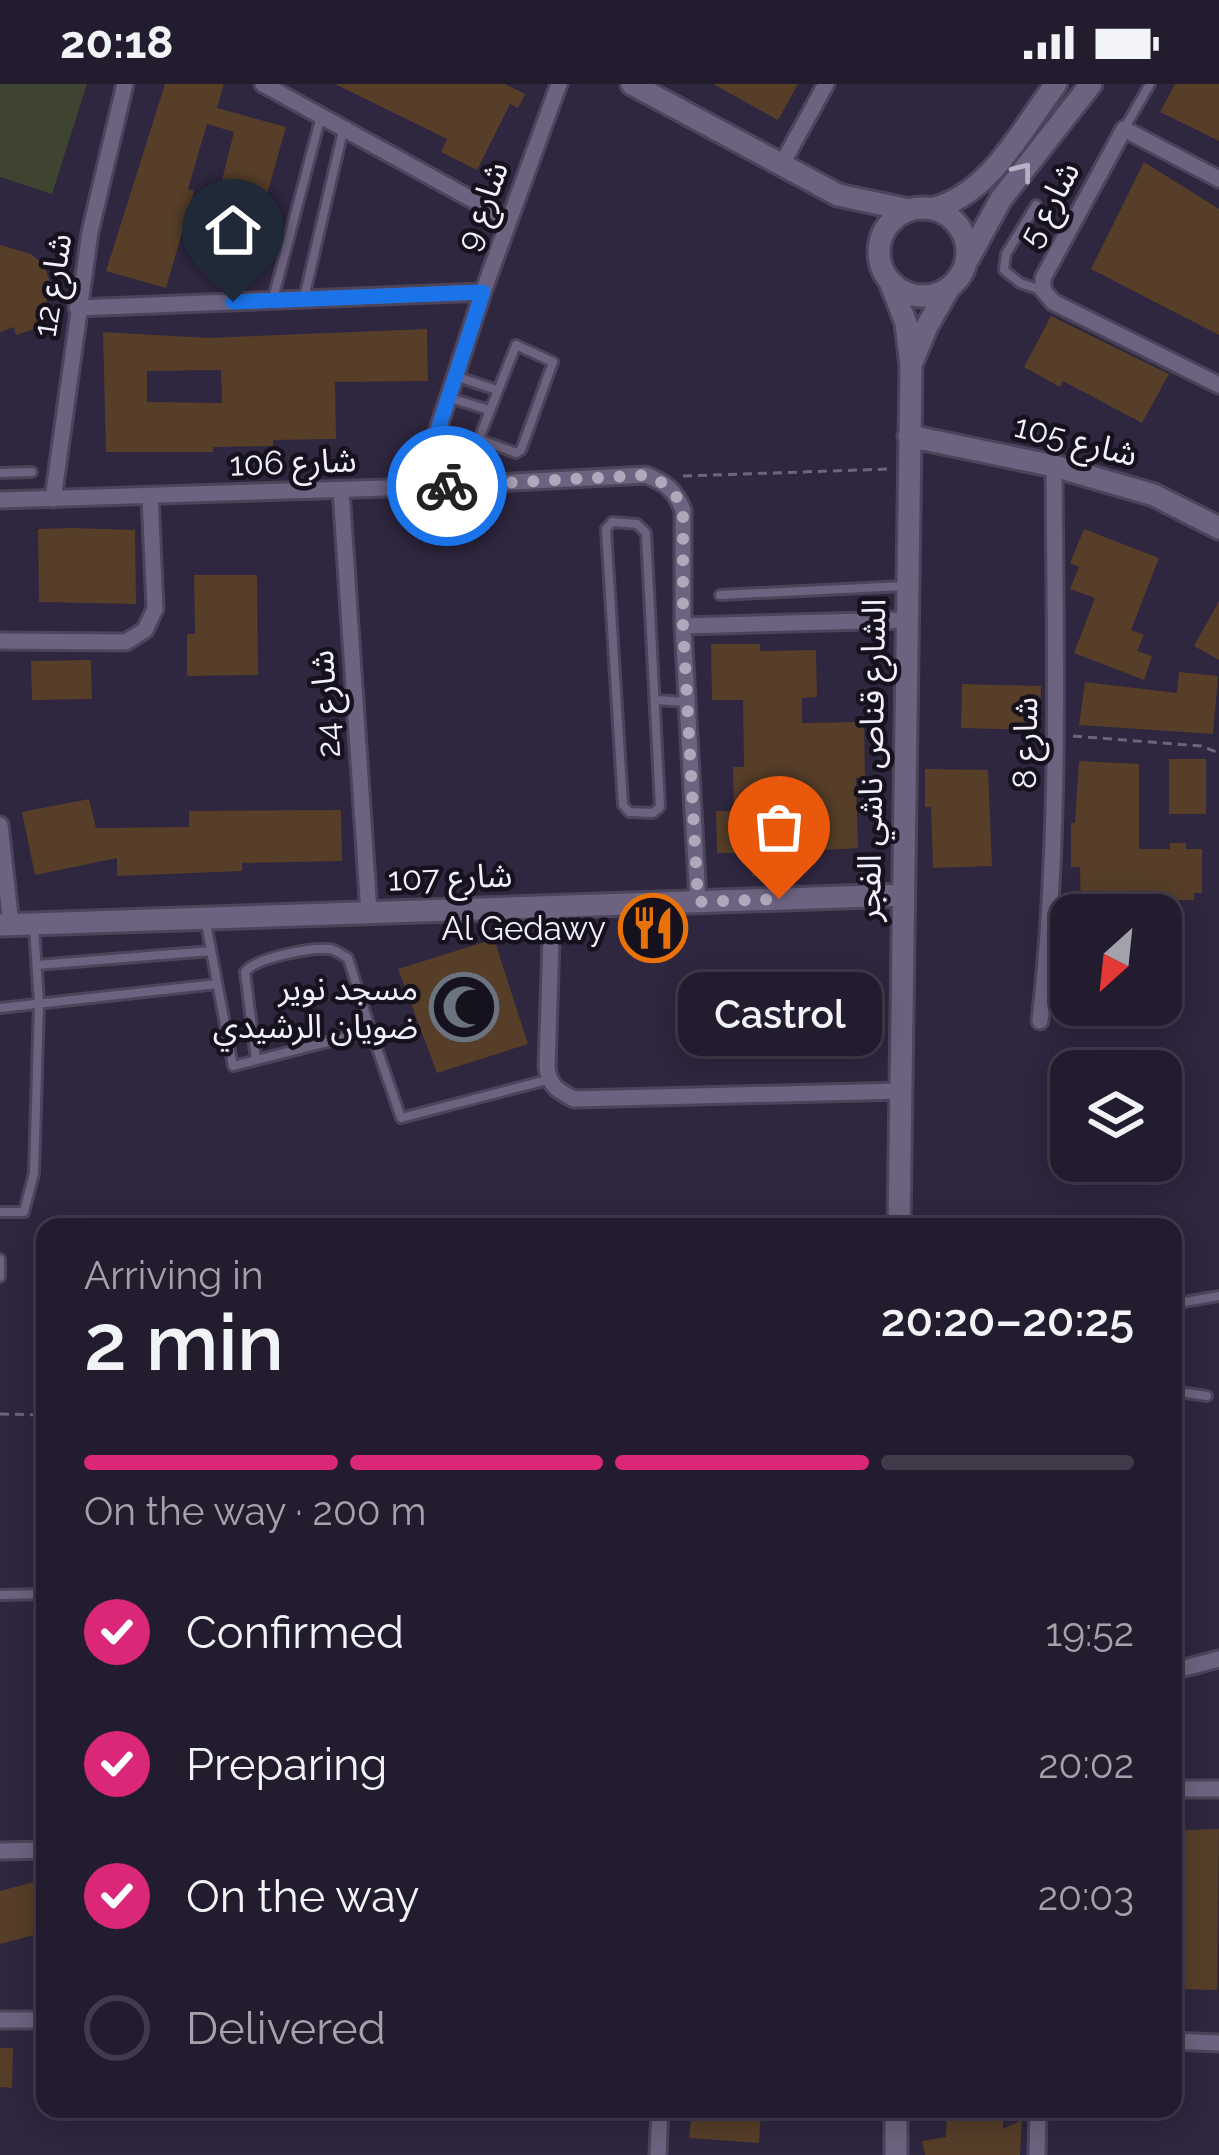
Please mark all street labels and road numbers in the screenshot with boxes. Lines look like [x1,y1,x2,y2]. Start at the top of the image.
street label: شارع 5 [1010,155,1092,256]
street label: شارع 9 [448,156,521,258]
street label: شارع 12 [25,231,84,340]
street label: شارع 105 [1009,406,1141,479]
street label: شارع 106 [229,440,357,489]
street label: الشارع قناص ناشي الفجر [849,598,899,923]
street label: شارع 24 [302,648,353,759]
street label: شارع 8 [1005,697,1050,790]
street label: شارع 107 [387,855,513,904]

